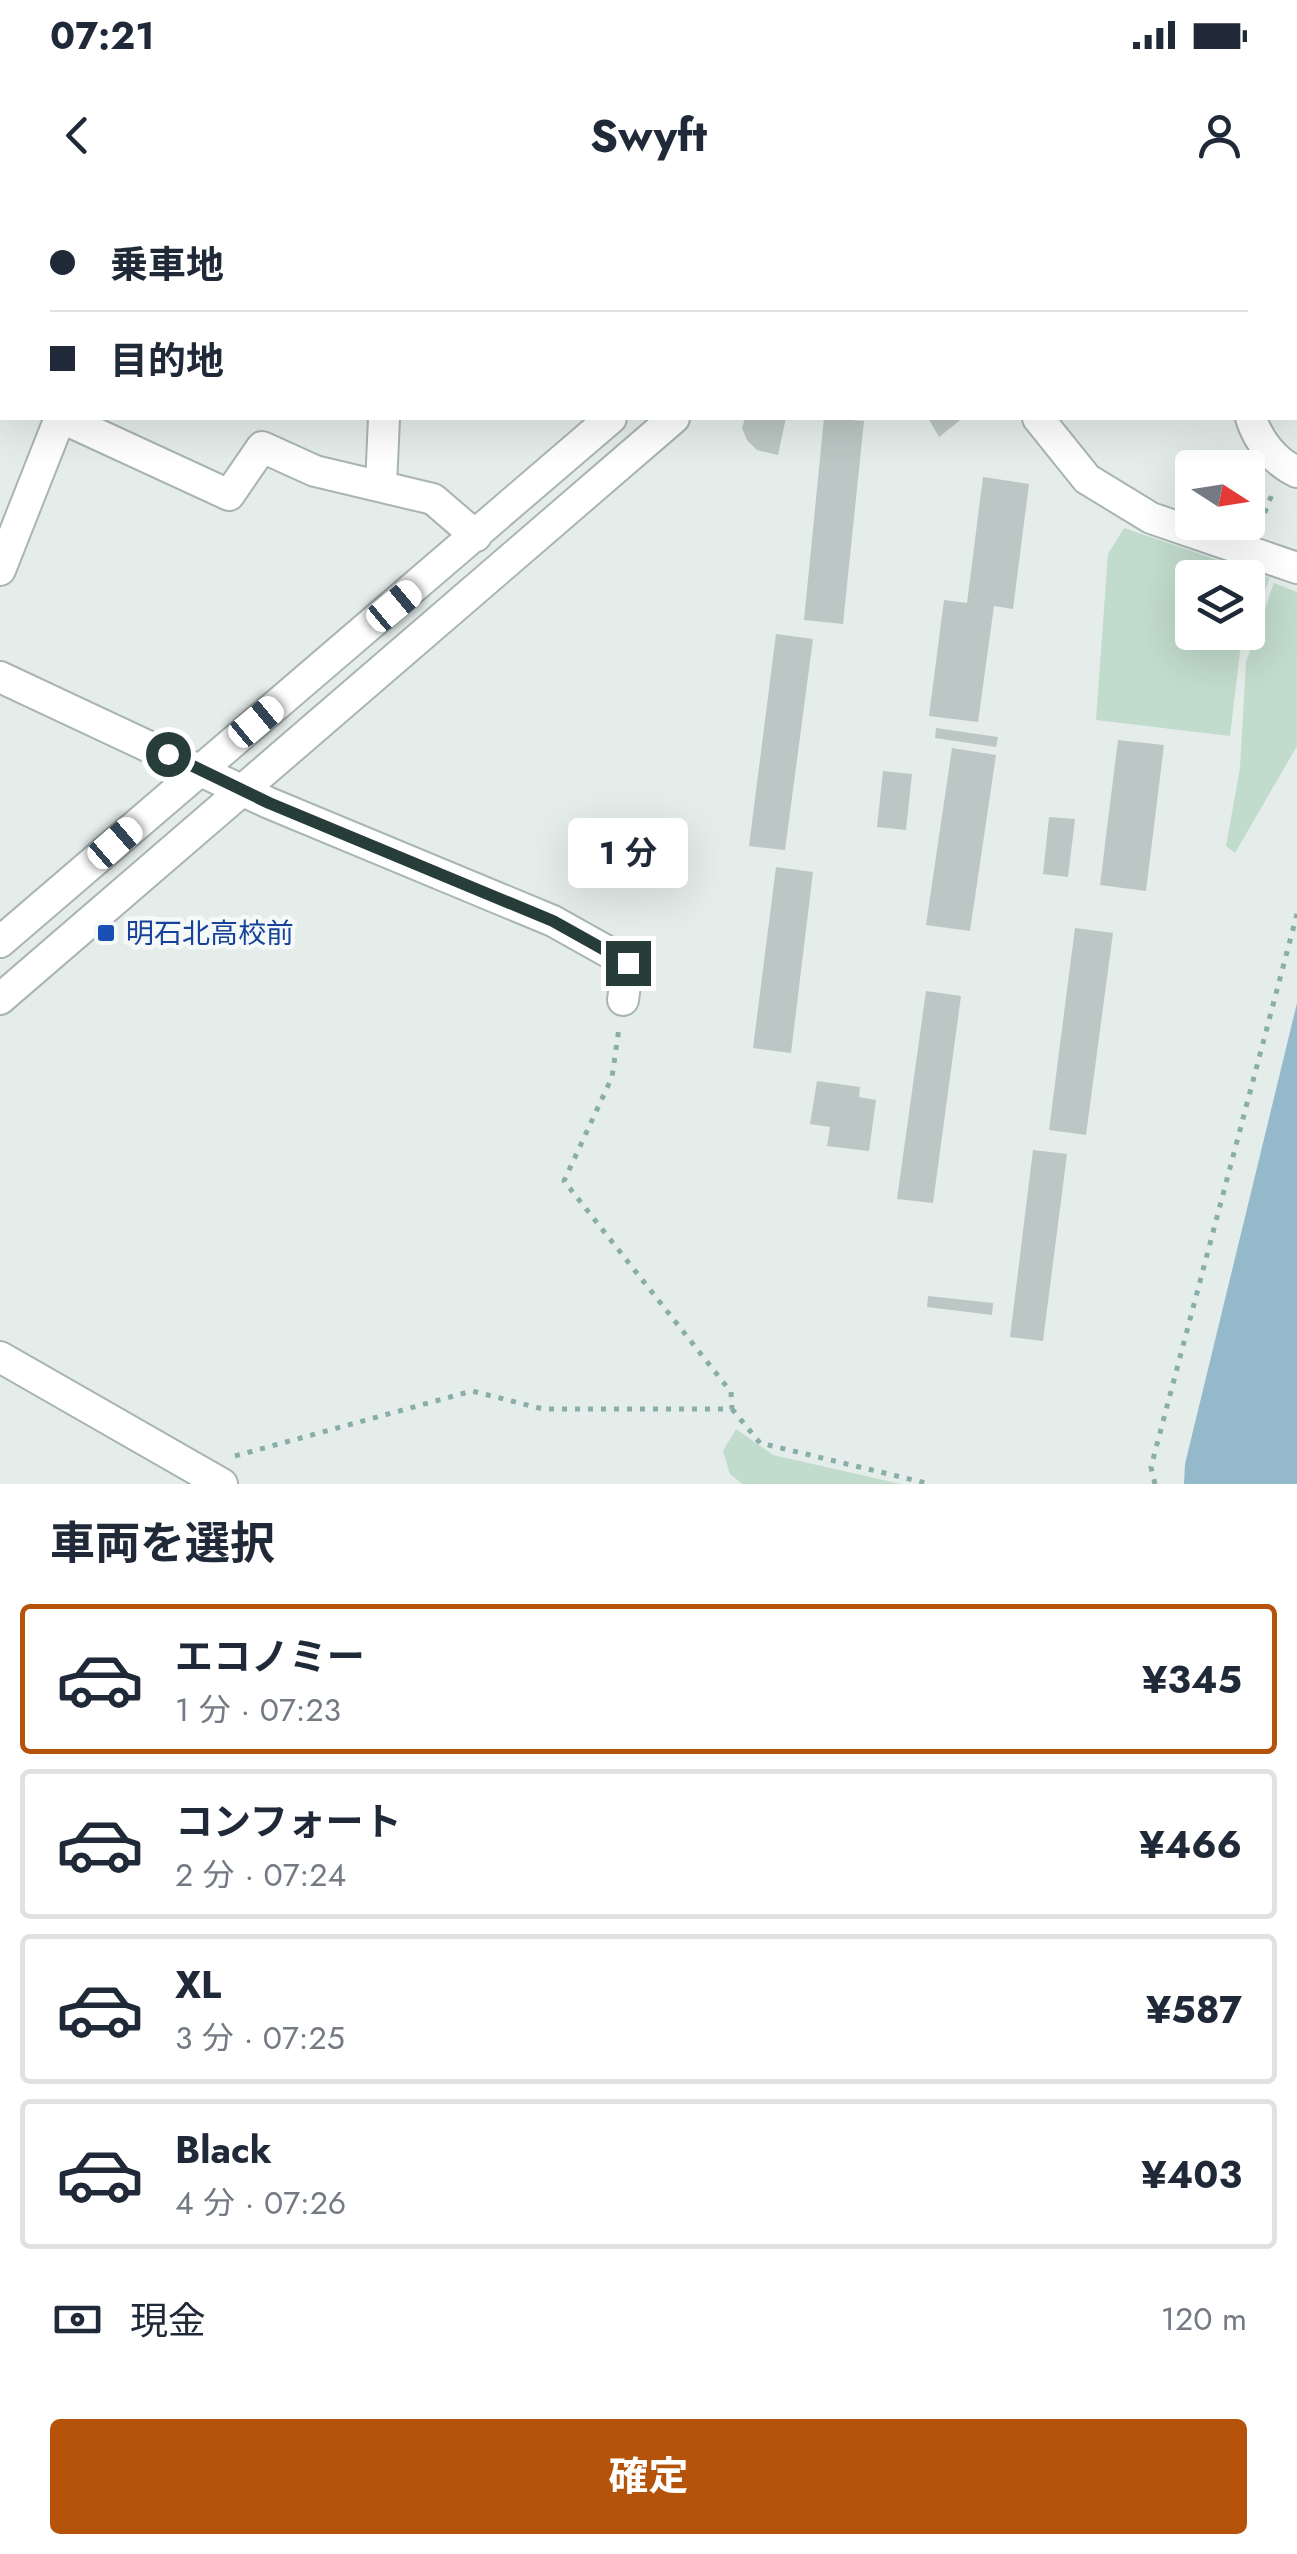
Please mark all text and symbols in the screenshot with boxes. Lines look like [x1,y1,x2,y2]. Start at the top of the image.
text: 07:21 [50,8,155,63]
text: Swyft [590,103,707,168]
icon: back [50,108,105,163]
icon: person [1192,108,1247,163]
text: 乗車地 [110,237,224,292]
text: 目的地 [110,333,224,388]
north arrow [1175,450,1265,540]
map controls [1175,450,1265,650]
button: layers [1175,560,1265,650]
car [361,575,427,637]
car [223,691,289,753]
route start [146,732,191,777]
car [83,812,147,874]
callout: 1 分 [568,818,688,888]
text: 1 分 [599,830,657,876]
place label: 明石北高校前 [126,913,294,954]
marker: 明石北高校前 [95,922,117,944]
route end [606,941,651,986]
text: 車両を選択 [50,1511,275,1576]
text: エコノミー [175,1629,365,1684]
icon: car [55,1634,145,1724]
text: ¥345 [1142,1652,1242,1707]
text: 1 分 · 07:23 [175,1687,341,1733]
text: コンフォート [175,1794,402,1849]
icon: car [55,1799,145,1889]
text: ¥466 [1139,1817,1242,1872]
text: 2 分 · 07:24 [175,1852,346,1898]
text: XL [175,1957,221,2012]
icon: car [55,1964,145,2054]
text: ¥587 [1146,1982,1242,2037]
text: 3 分 · 07:25 [175,2015,345,2061]
text: Black [175,2122,272,2177]
icon: car [55,2129,145,2219]
text: ¥403 [1141,2147,1242,2202]
text: 4 分 · 07:26 [175,2180,346,2226]
icon: cash [50,2292,105,2347]
text: 現金 [130,2293,206,2348]
text: 120 m [1161,2296,1247,2342]
button: 確定 [50,2419,1247,2534]

